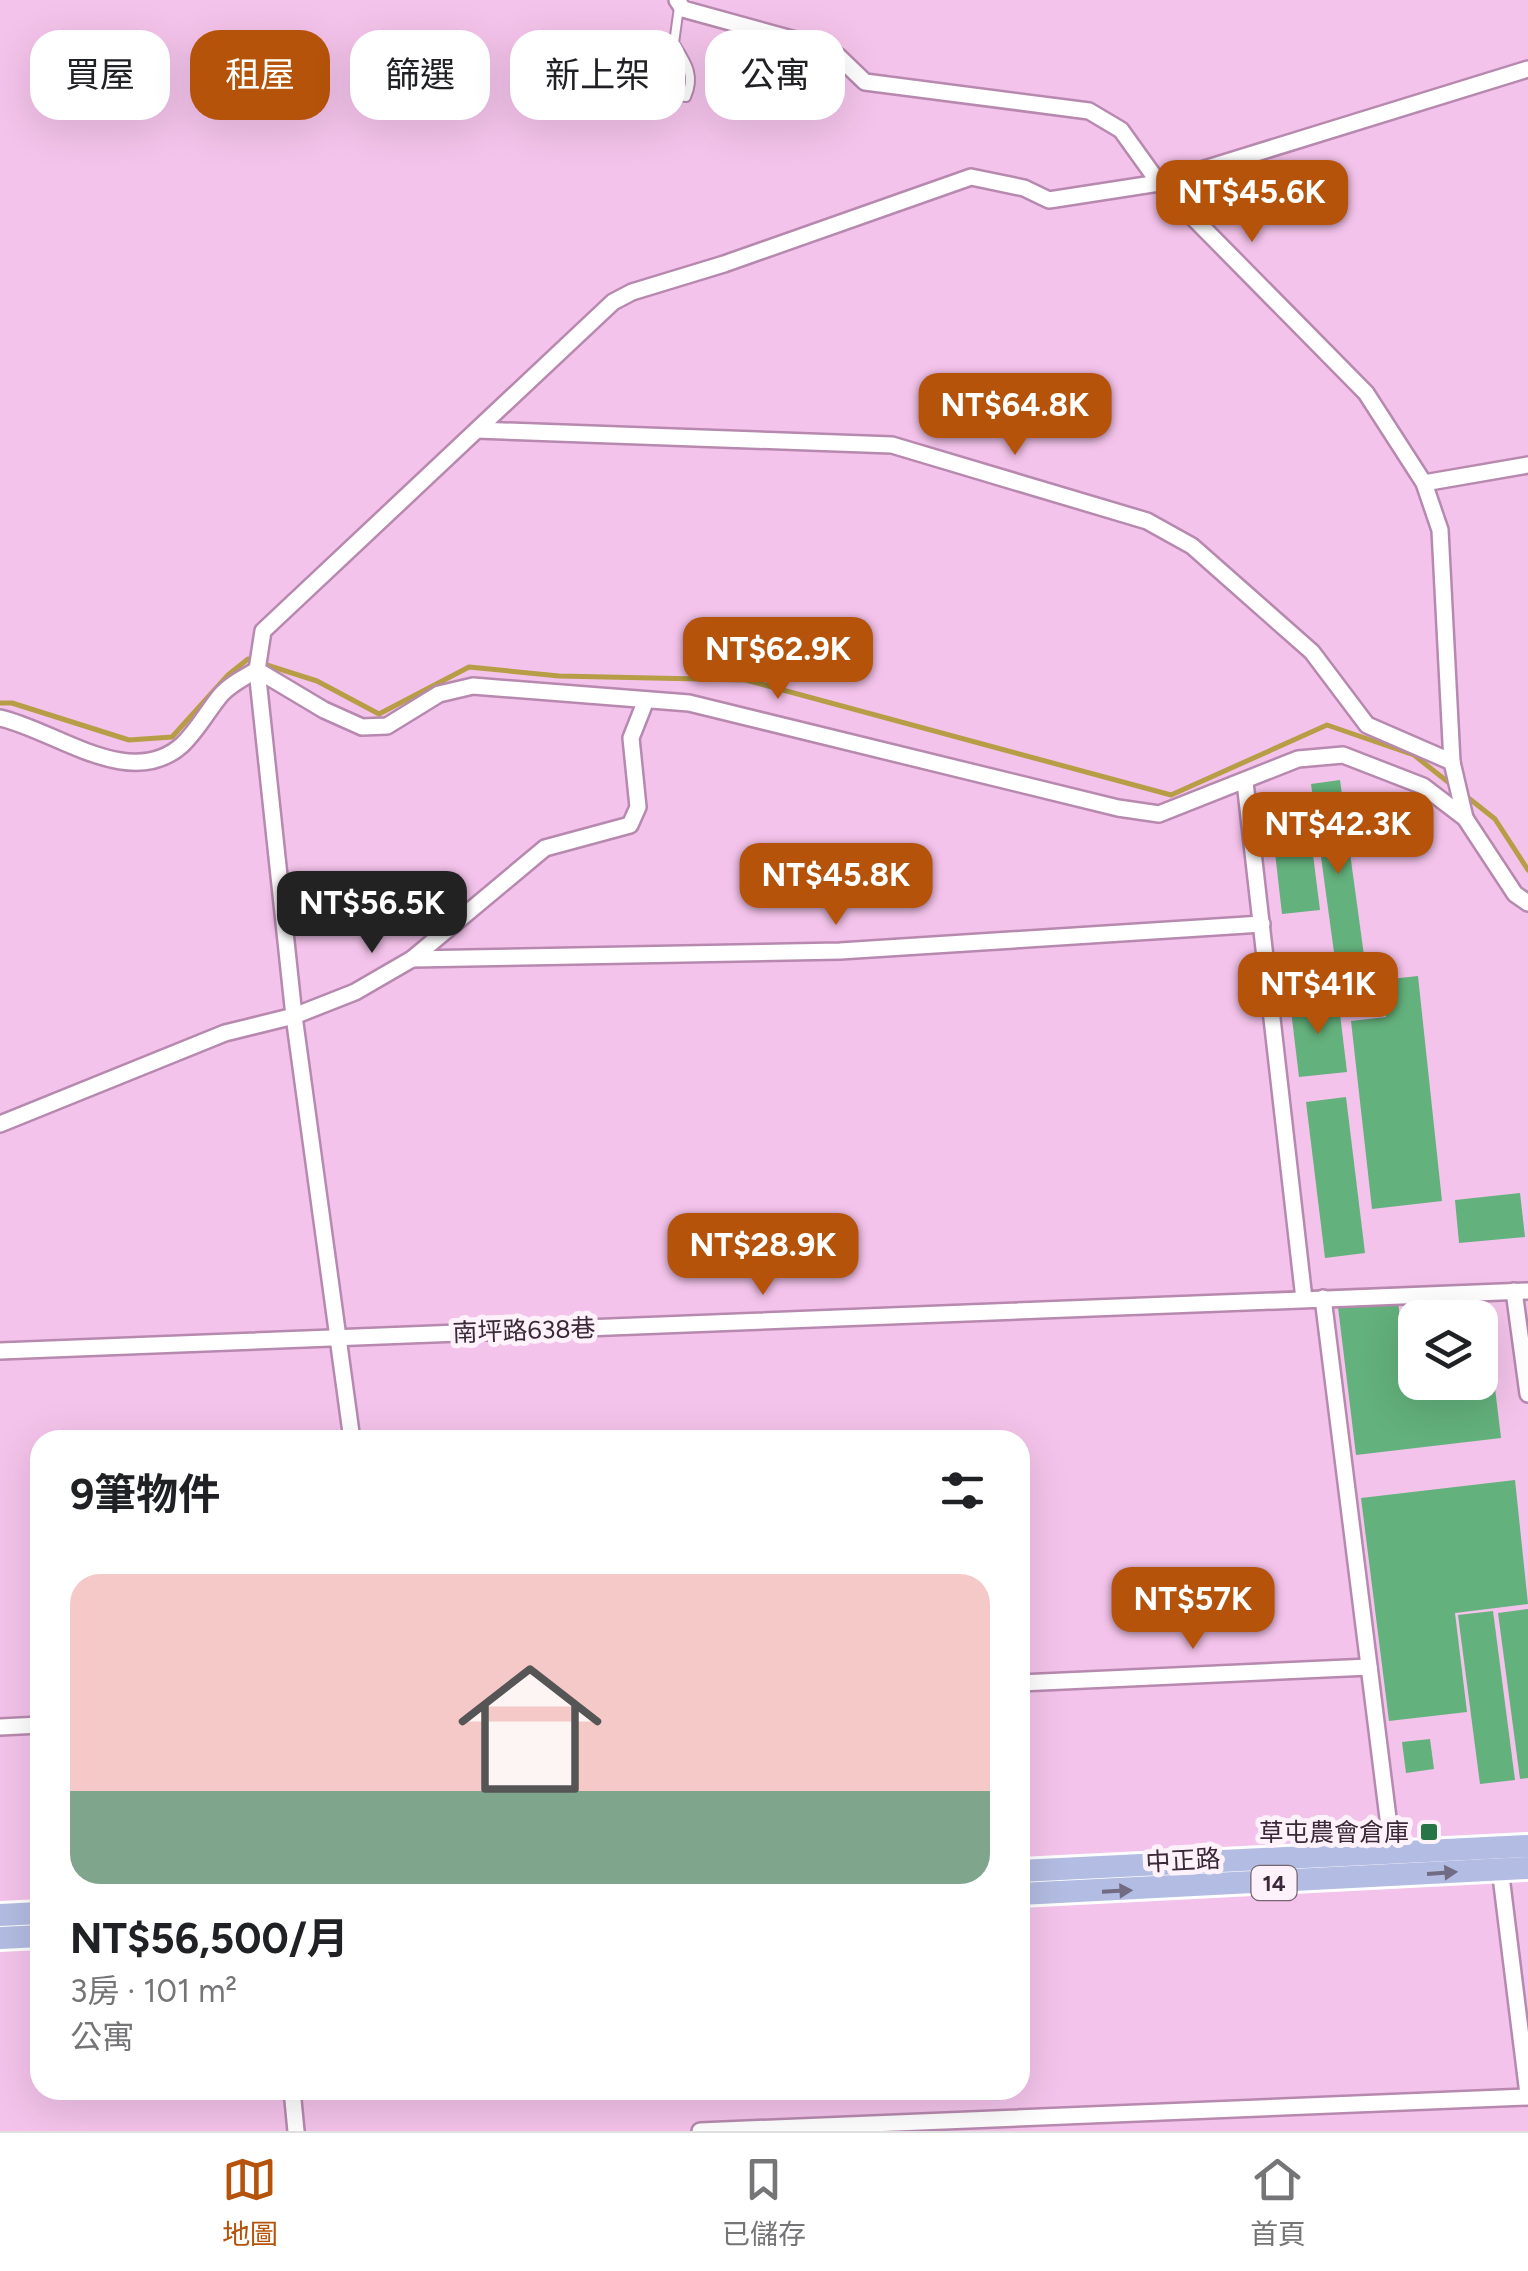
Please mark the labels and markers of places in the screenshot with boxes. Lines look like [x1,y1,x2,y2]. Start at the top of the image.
pin: NT$45.6K [1149,160,1355,245]
pin: NT$64.8K [912,373,1118,458]
pin: NT$62.9K [675,617,881,702]
pin: NT$42.3K [1235,792,1441,877]
pin: NT$45.8K [733,843,939,928]
pin: NT$56.5K [269,871,475,956]
pin: NT$41K [1237,952,1399,1037]
pin: NT$28.9K [660,1213,866,1298]
pin: NT$57K [1112,1567,1274,1652]
place label: 草屯農會倉庫 [1259,1817,1409,1847]
marker: 草屯農會倉庫 [1418,1821,1440,1843]

